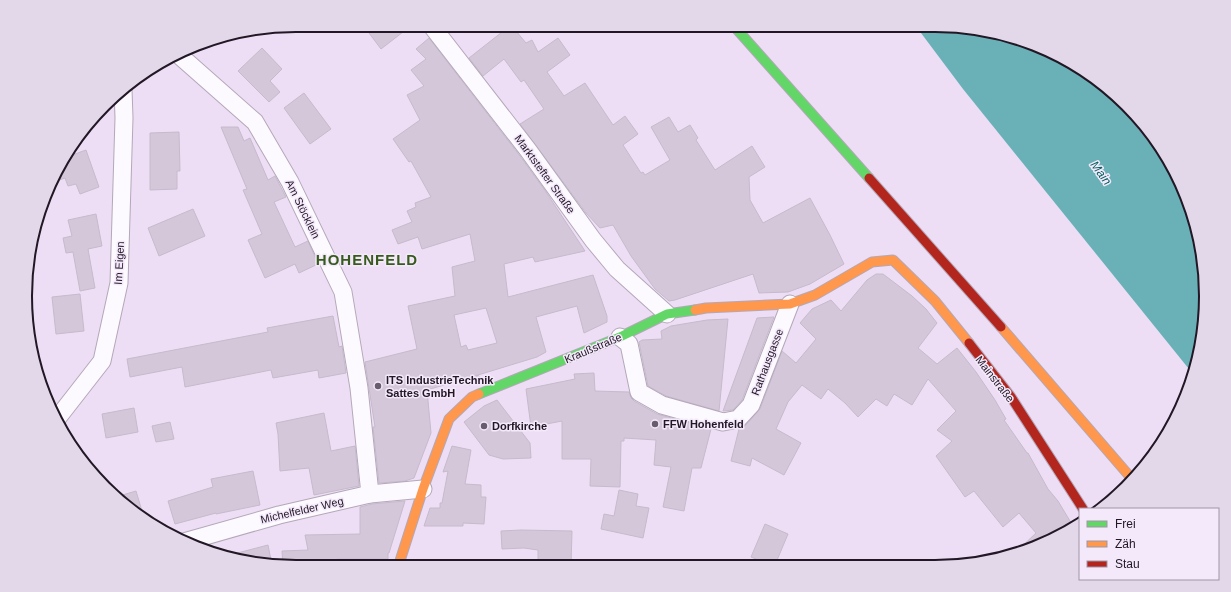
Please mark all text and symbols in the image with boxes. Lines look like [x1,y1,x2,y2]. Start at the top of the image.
street label: Marktstefter Straße [512,132,578,216]
water label: Main [1088,158,1114,188]
street label: Am Stöcklein [284,178,322,240]
street label: Im Eigen [112,241,126,285]
district label: HOHENFELD [316,251,418,268]
street label: Rathausgasse [749,327,785,397]
street label: Kraußstraße [563,331,623,365]
street label: Mainstraße [973,354,1017,404]
place label: ITS IndustrieTechnik Sattes GmbH [386,374,494,399]
marker: ITS IndustrieTechnik Sattes GmbH [373,381,383,391]
place label: FFW Hohenfeld [663,418,744,430]
marker: FFW Hohenfeld [650,419,660,429]
place label: Dorfkirche [492,420,547,432]
marker: Dorfkirche [479,421,489,431]
street label: Michelfelder Weg [259,495,345,525]
legend [1079,508,1219,580]
text: Frei [1115,517,1136,531]
text: Zäh [1115,537,1136,551]
text: Stau [1115,557,1140,571]

